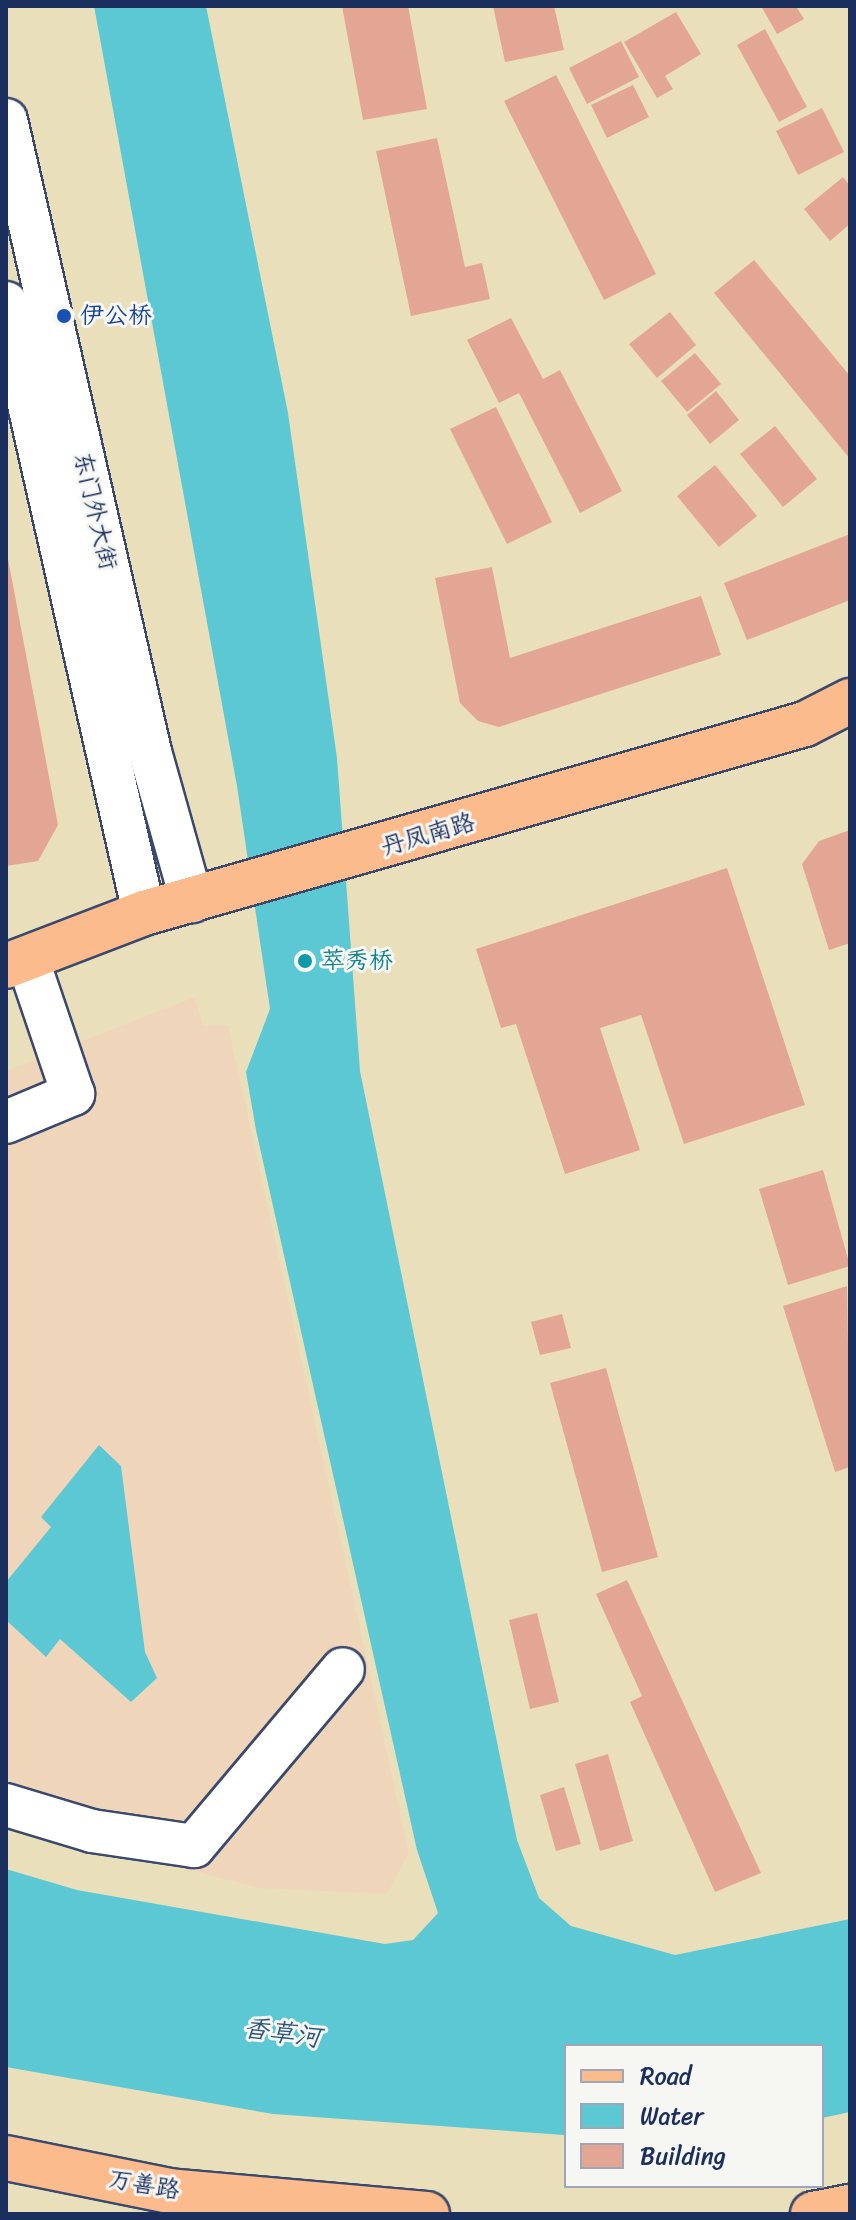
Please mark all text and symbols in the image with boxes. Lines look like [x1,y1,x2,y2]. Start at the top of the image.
place label: 伊公桥 [80,302,152,330]
marker: 伊公桥 [55,307,73,325]
street label: 东门外大街 [67,449,123,573]
street label: 丹凤南路 [378,808,478,862]
place label: 萃秀桥 [321,947,393,975]
marker: 萃秀桥 [296,952,314,970]
water label: 香草河 [241,2012,323,2054]
legend [564,2044,824,2188]
text: Road [640,2055,691,2097]
text: Water [640,2095,703,2137]
text: Building [640,2135,726,2177]
street label: 万善路 [106,2165,182,2205]

